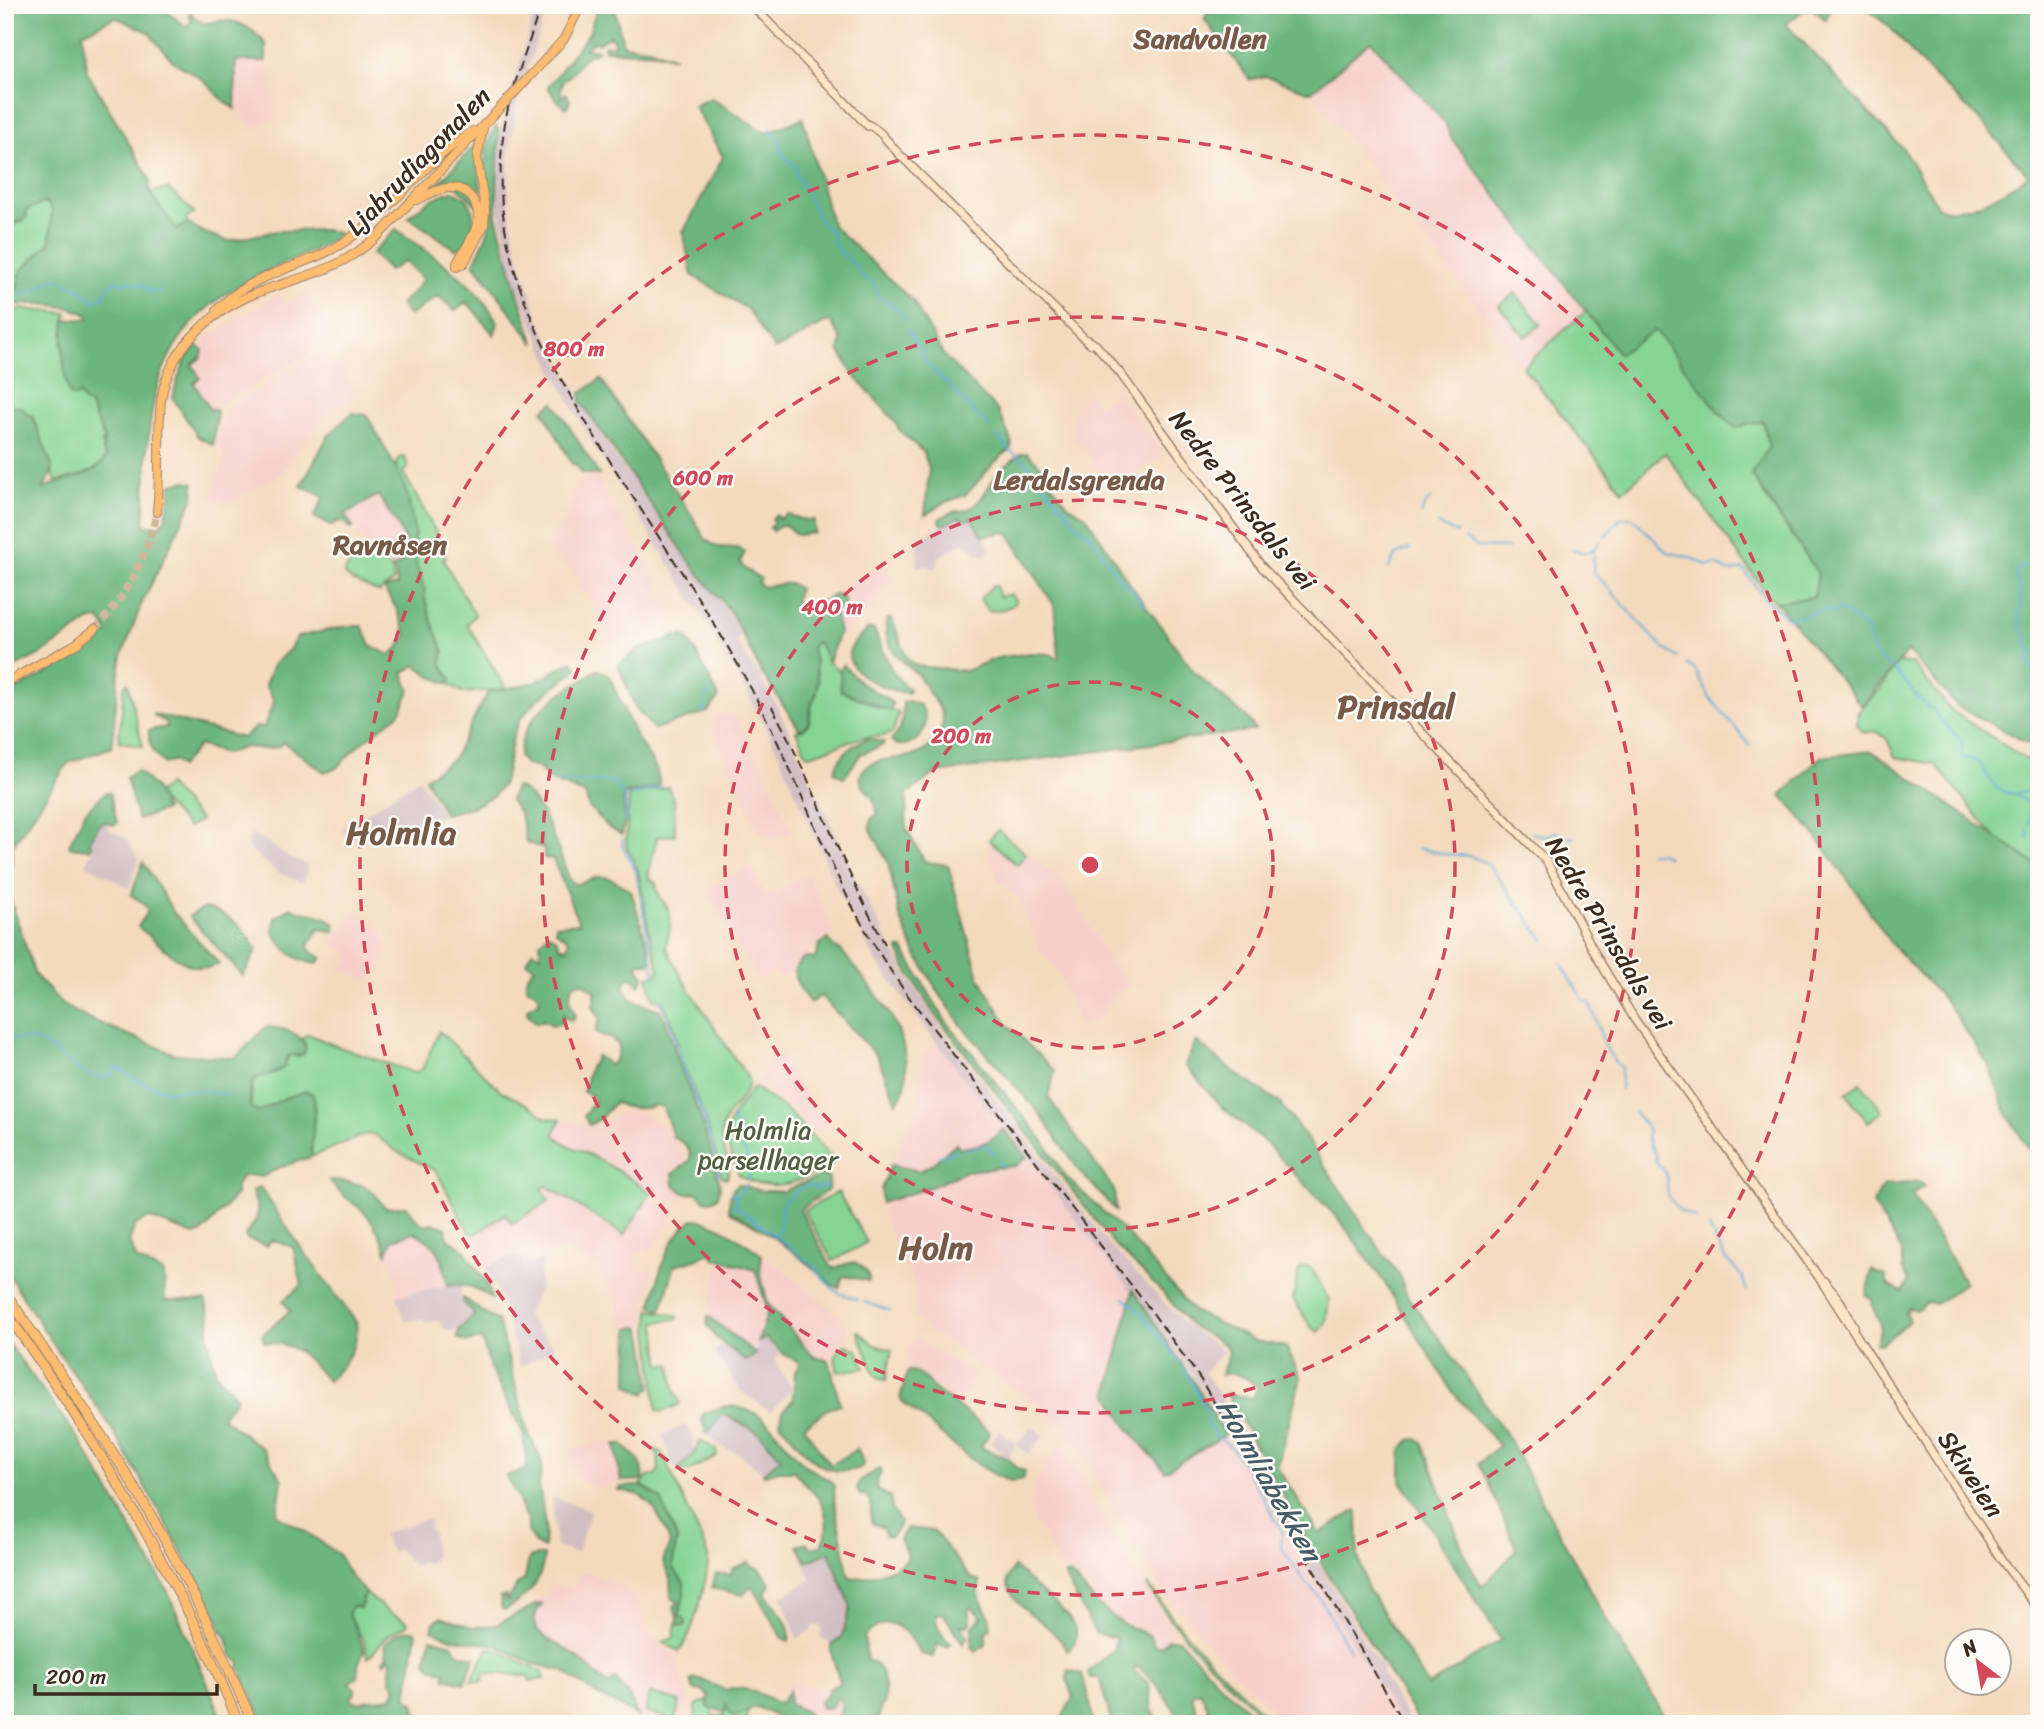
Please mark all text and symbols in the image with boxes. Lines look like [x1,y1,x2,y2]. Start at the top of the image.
district label: Sandvollen [1132,14,1267,63]
street label: Ljabrudiagonalen [334,75,502,247]
text: 800 m [543,330,605,368]
street label: Nedre Prinsdals vei [1157,399,1329,602]
district label: Lerdalsgrenda [993,455,1165,504]
text: 600 m [672,459,734,497]
district label: Ravnåsen [332,520,448,569]
text: 400 m [800,588,863,626]
district label: Prinsdal [1337,678,1456,736]
text: 200 m [930,717,992,755]
district label: Holmlia [346,804,456,862]
street label: Nedre Prinsdals vei [1533,827,1686,1040]
centre of rings [1078,853,1102,877]
park label: Holmlia parsellhager [697,1107,839,1183]
district label: Holm [899,1219,973,1277]
water label: Holmliabekken [1202,1389,1337,1574]
street label: Skiveien [1925,1421,2017,1527]
north arrow [1942,1628,2012,1698]
text: N [1955,1630,1984,1666]
scale bar [35,1652,217,1696]
text: 200 m [46,1658,106,1696]

